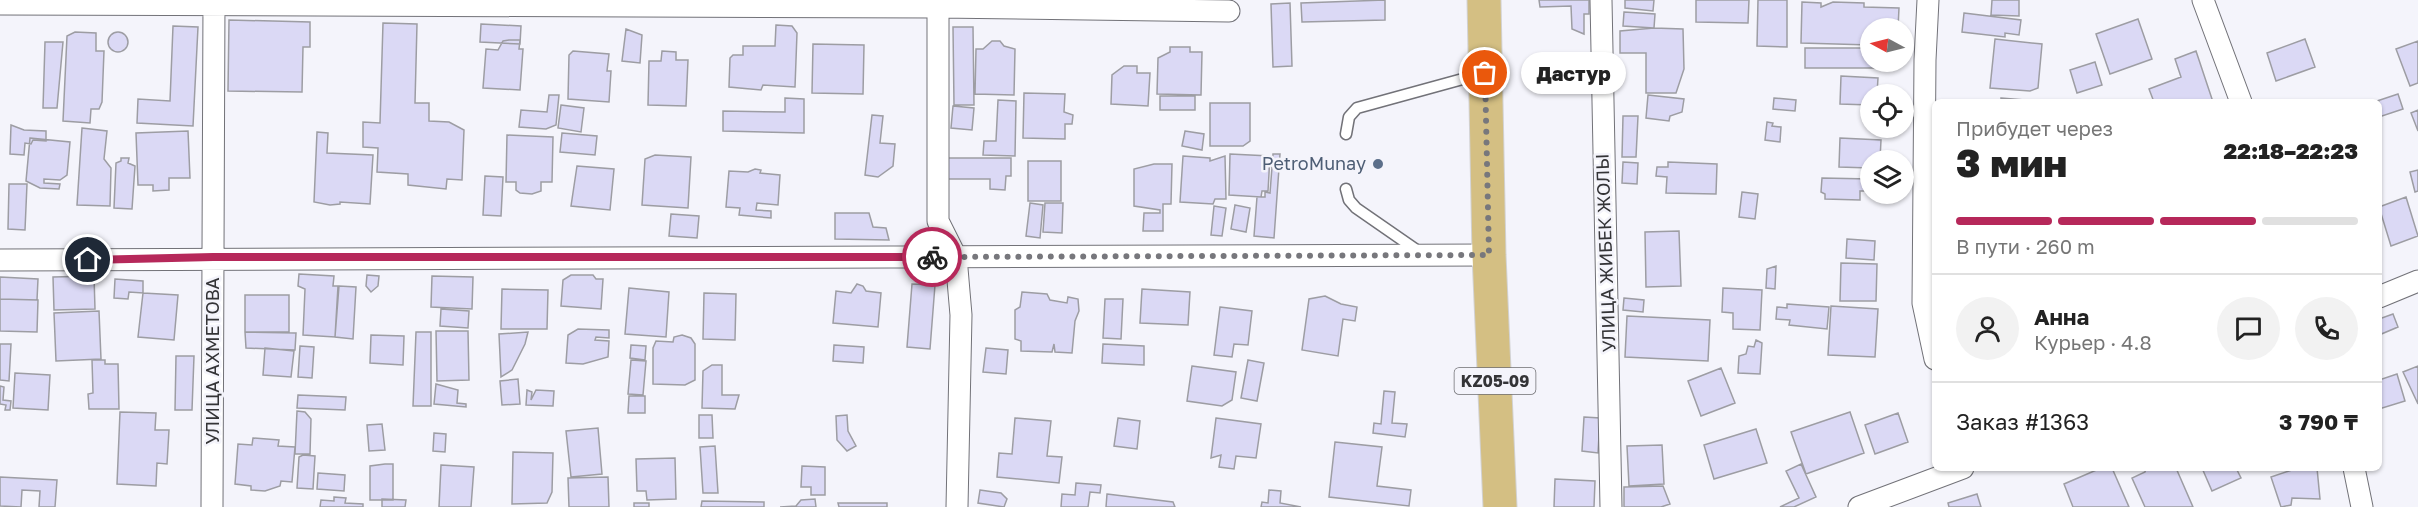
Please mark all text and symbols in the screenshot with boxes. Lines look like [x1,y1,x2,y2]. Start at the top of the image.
north arrow [1860,18,1914,72]
map controls [1860,18,1914,204]
pin [1459,47,1510,98]
callout: Дастур [1521,52,1626,94]
icon: bag [1468,56,1501,89]
text: Дастур [1536,61,1611,85]
button: locate [1860,84,1914,138]
text: Прибудет через [1956,116,2113,140]
text: 22:18–22:23 [2224,137,2358,164]
text: 3 мин [1956,139,2067,186]
button: layers [1860,150,1914,204]
place label: PetroMunay [1262,152,1366,174]
street label: УЛИЦА ЖИБЕК ЖОЛЫ [1591,153,1619,353]
marker: PetroMunay [1371,157,1385,171]
courier [902,227,962,287]
pin [62,234,113,285]
text: В пути · 260 m [1956,234,2095,258]
icon: bike [916,241,949,274]
icon: home [71,243,104,276]
street label: УЛИЦА АХМЕТОВА [201,277,223,445]
button: person [1956,297,2019,360]
button: chat [2217,297,2280,360]
button: phone [2295,297,2358,360]
text: Анна [2034,303,2089,330]
text: Курьер · 4.8 [2034,330,2152,354]
road number: KZ05-09 [1454,368,1536,394]
text: Заказ #1363 [1956,408,2089,435]
text: 3 790 ₸ [2279,408,2358,435]

